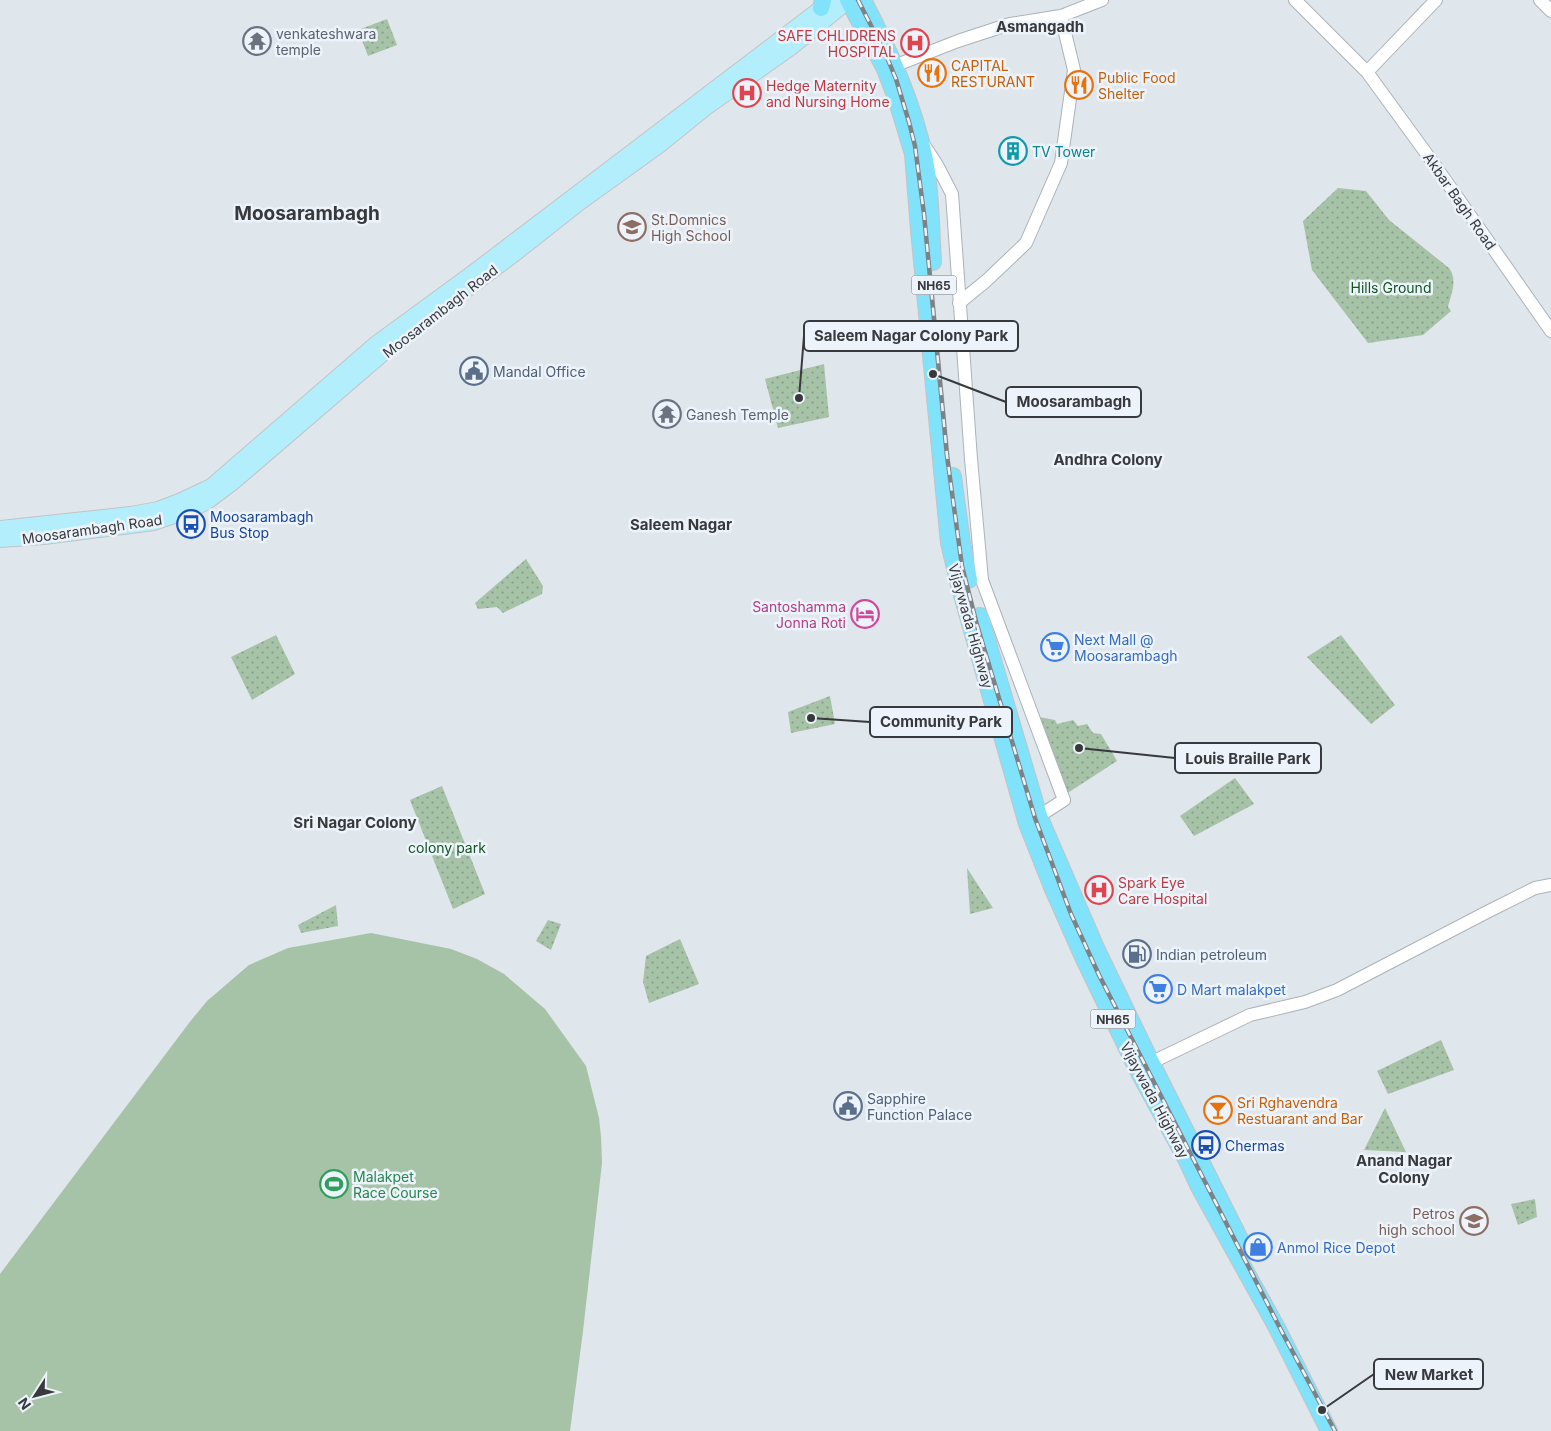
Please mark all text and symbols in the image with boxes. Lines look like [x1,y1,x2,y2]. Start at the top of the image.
district label: Asmangadh [996,17,1084,36]
place label: venkateshwara temple [276,25,376,58]
temple icon: venkateshwara temple [242,26,272,56]
place label: SAFE CHLIDRENS HOSPITAL [777,27,896,60]
hospital icon: SAFE CHLIDRENS HOSPITAL [900,28,930,58]
place label: CAPITAL RESTURANT [951,57,1035,90]
restaurant icon: CAPITAL RESTURANT [917,58,947,88]
place label: Public Food Shelter [1098,69,1176,102]
restaurant icon: Public Food Shelter [1064,70,1094,100]
place label: Hedge Maternity and Nursing Home [766,77,890,110]
hospital icon: Hedge Maternity and Nursing Home [732,78,762,108]
building icon: TV Tower [998,136,1028,166]
place label: TV Tower [1032,143,1095,160]
street label: Akbar Bagh Road [1420,149,1500,253]
district label: Moosarambagh [234,202,380,225]
place label: St.Domnics High School [651,211,731,244]
school or university icon: St.Domnics High School [617,212,647,242]
street label: Moosarambagh Road [379,261,501,361]
road number: NH65 [912,276,956,294]
park label: Hills Ground [1351,279,1431,296]
callout: Saleem Nagar Colony Park [804,321,1018,351]
text: Saleem Nagar Colony Park [814,326,1008,345]
public building icon: Mandal Office [459,356,489,386]
place label: Mandal Office [493,363,586,380]
callout: Moosarambagh [1006,387,1141,417]
text: Moosarambagh [1017,392,1131,411]
temple icon: Ganesh Temple [652,399,682,429]
place label: Ganesh Temple [686,406,789,423]
district label: Andhra Colony [1053,450,1163,469]
place label: Moosarambagh Bus Stop [210,508,314,541]
bus stop icon: Moosarambagh Bus Stop [176,509,206,539]
street label: Moosarambagh Road [21,511,163,547]
district label: Saleem Nagar [630,515,732,534]
street label: Vijaywada Highway [945,562,997,691]
place label: Santoshamma Jonna Roti [752,598,846,631]
hotel icon: Santoshamma Jonna Roti [850,599,880,629]
place label: Next Mall @ Moosarambagh [1074,631,1178,664]
supermarket icon: Next Mall @ Moosarambagh [1040,632,1070,662]
callout: Community Park [870,707,1012,737]
text: Community Park [880,712,1002,731]
callout: Louis Braille Park [1175,743,1321,773]
text: Louis Braille Park [1185,749,1311,768]
district label: Sri Nagar Colony [293,813,417,832]
park label: colony park [408,839,486,856]
place label: Spark Eye Care Hospital [1118,874,1207,907]
hospital icon: Spark Eye Care Hospital [1084,875,1114,905]
fuel station icon: Indian petroleum [1122,939,1152,969]
place label: Indian petroleum [1156,946,1267,963]
supermarket icon: D Mart malakpet [1143,974,1173,1004]
place label: D Mart malakpet [1177,981,1286,998]
road number: NH65 [1090,1010,1136,1028]
street label: Vijaywada Highway [1117,1039,1193,1161]
place label: Sapphire Function Palace [867,1090,972,1123]
public building icon: Sapphire Function Palace [833,1091,863,1121]
place label: Sri Rghavendra Restuarant and Bar [1237,1094,1363,1127]
bar icon: Sri Rghavendra Restuarant and Bar [1203,1095,1233,1125]
bus stop icon: Chermas [1191,1130,1221,1160]
place label: Chermas [1225,1137,1285,1154]
district label: Anand Nagar Colony [1356,1151,1452,1187]
place label: Malakpet Race Course [353,1168,438,1201]
sports icon: Malakpet Race Course [319,1169,349,1199]
place label: Petros high school [1379,1205,1455,1238]
school or university icon: Petros high school [1459,1206,1489,1236]
shop icon: Anmol Rice Depot [1243,1232,1273,1262]
place label: Anmol Rice Depot [1277,1239,1396,1256]
callout: New Market [1374,1359,1483,1389]
text: New Market [1385,1365,1474,1384]
north arrow [10,1371,60,1421]
text: N [14,1395,34,1413]

